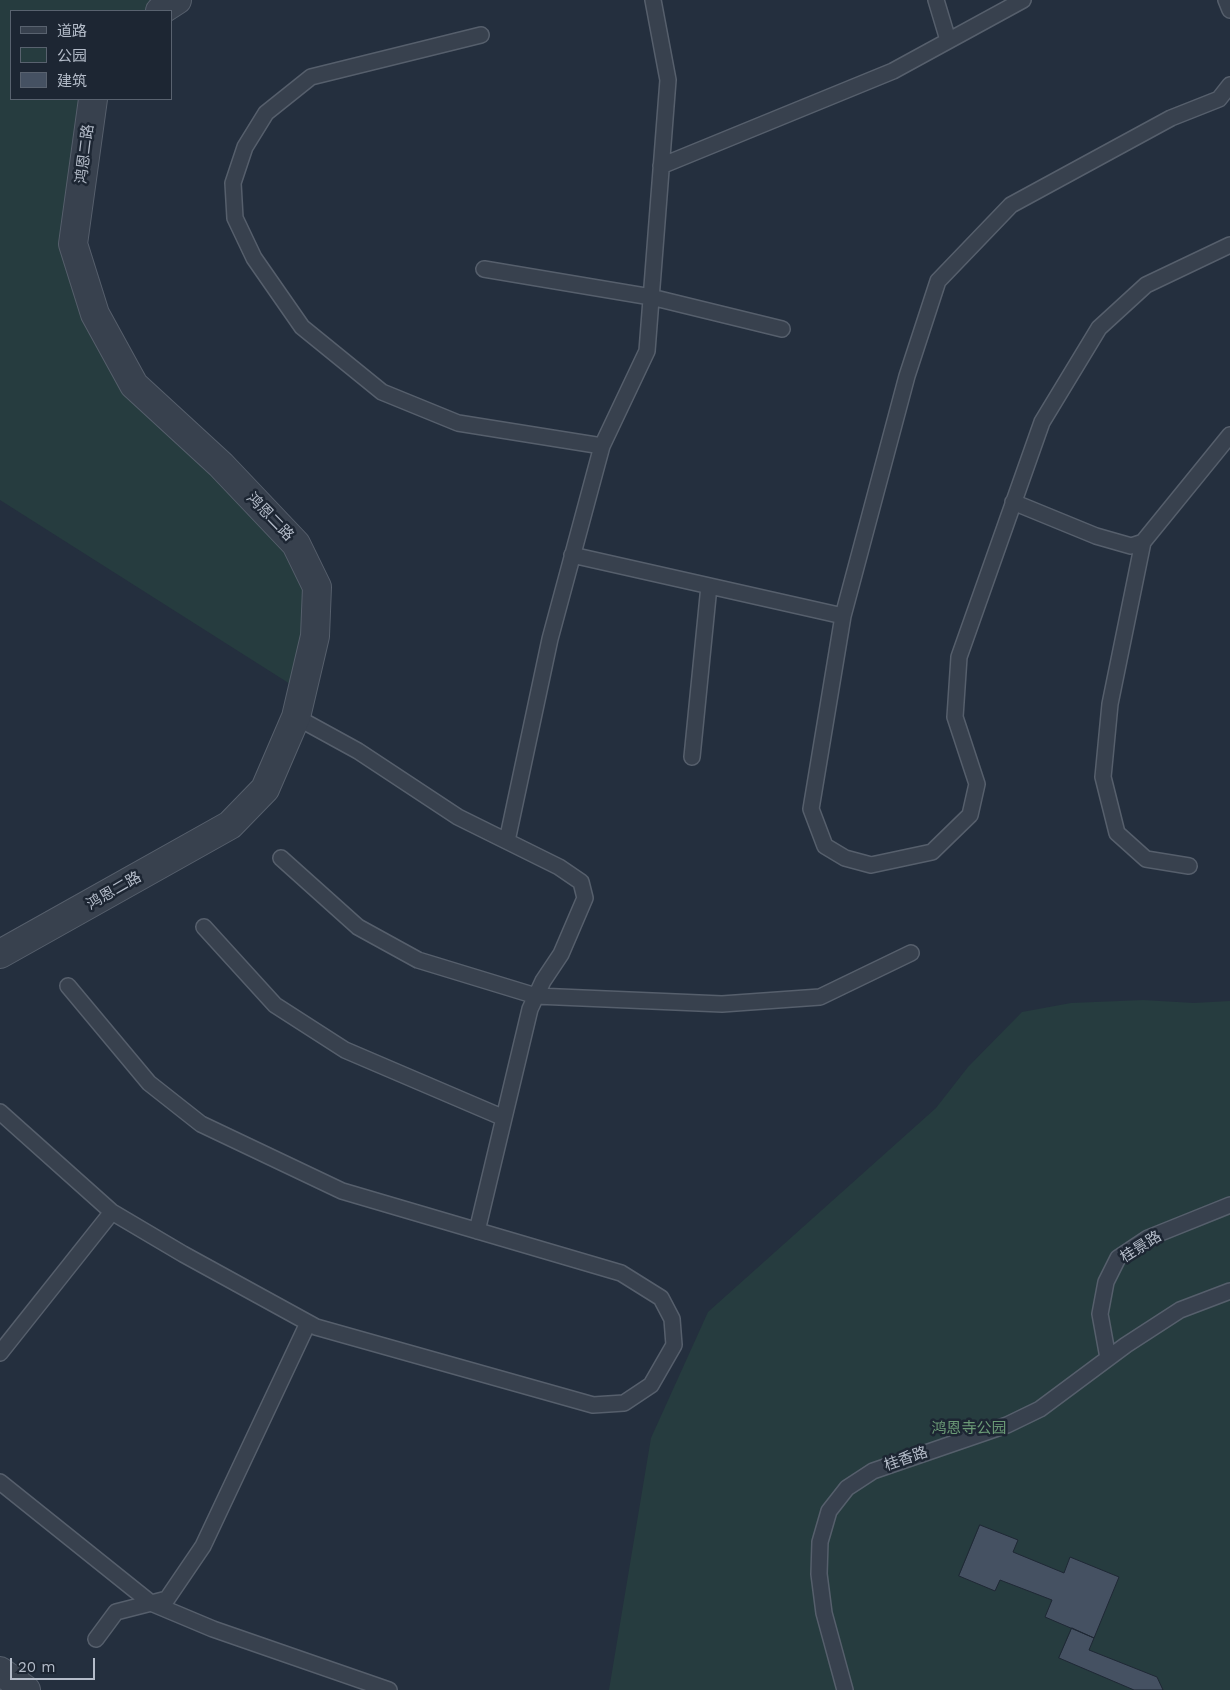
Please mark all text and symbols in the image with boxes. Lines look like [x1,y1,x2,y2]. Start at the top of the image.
legend [10,10,172,100]
text: 道路 [57,22,87,40]
text: 公园 [57,47,87,65]
text: 建筑 [57,72,87,90]
street label: 鸿恩二路 [72,123,98,185]
street label: 鸿恩二路 [243,489,297,545]
street label: 鸿恩二路 [84,868,144,914]
street label: 桂景路 [1117,1227,1165,1267]
park label: 鸿恩寺公园 [932,1420,1006,1438]
street label: 桂香路 [882,1443,930,1475]
scale bar [12,1648,98,1680]
text: 20 m [18,1658,56,1676]

